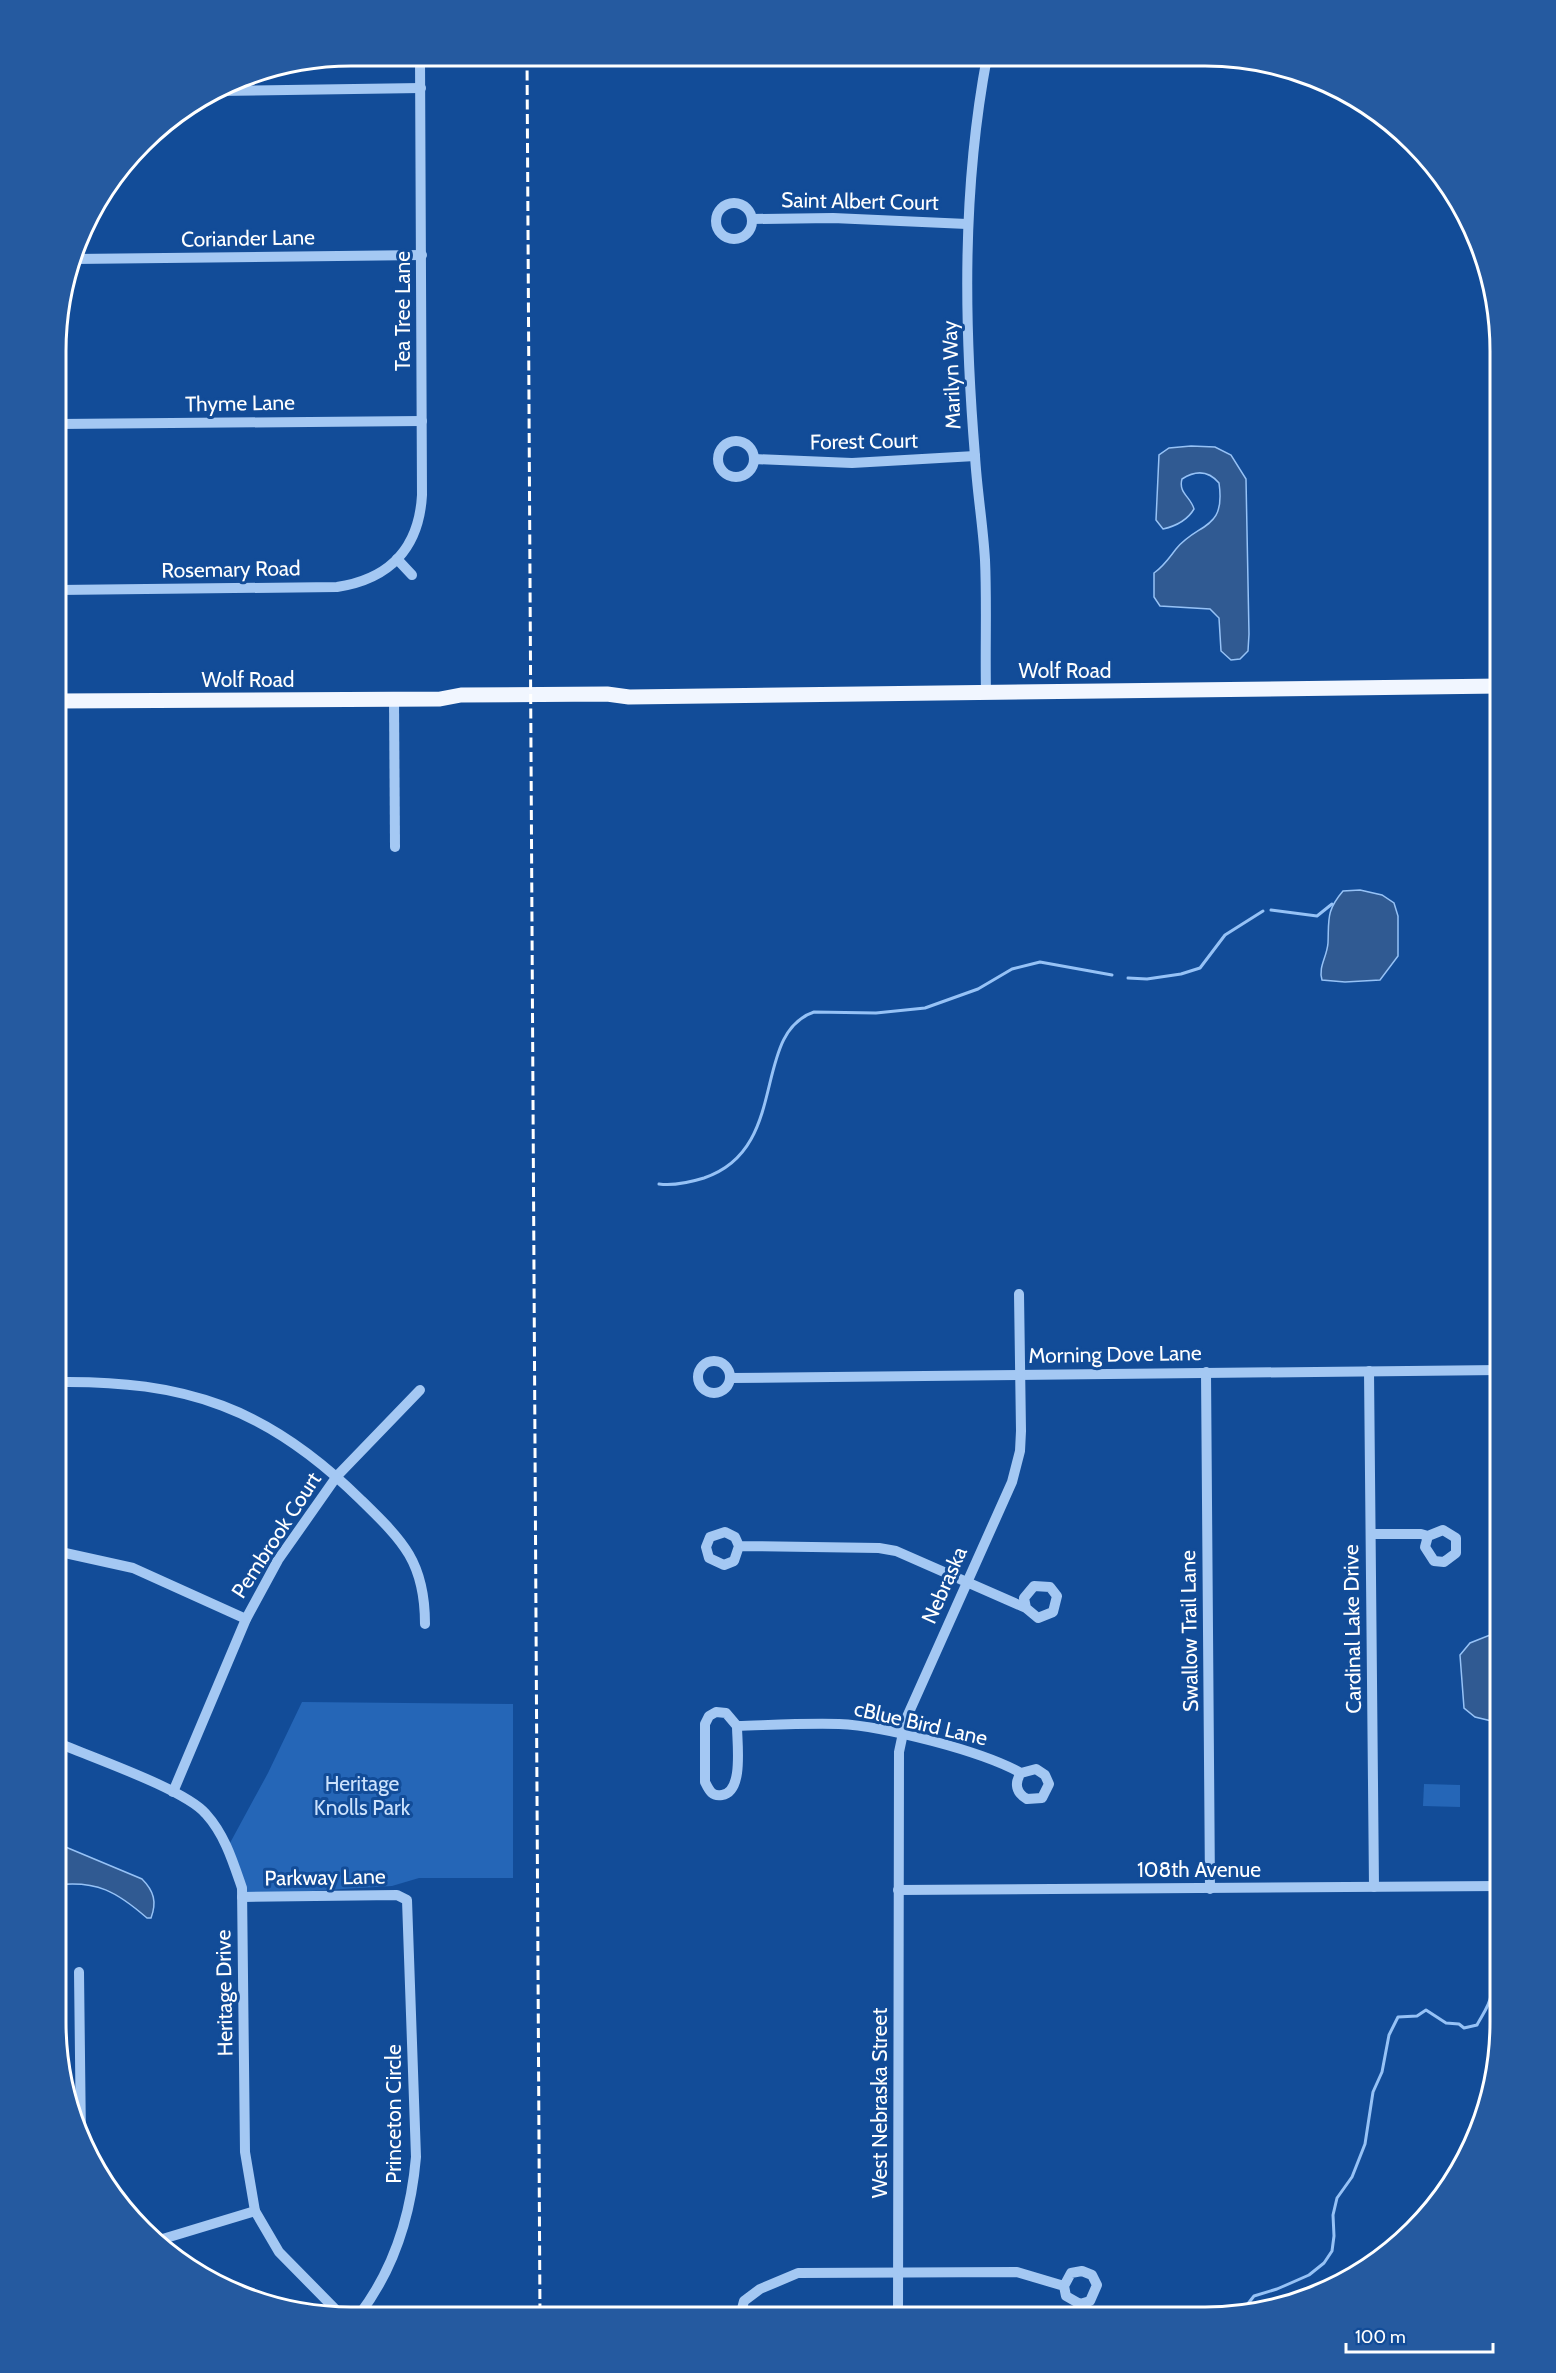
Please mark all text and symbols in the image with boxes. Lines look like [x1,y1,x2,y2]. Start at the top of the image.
street label: Saint Albert Court [781,187,939,215]
street label: Coriander Lane [181,224,315,252]
street label: Tea Tree Lane [390,251,415,371]
street label: Marilyn Way [937,320,965,430]
street label: Thyme Lane [185,390,295,416]
street label: Forest Court [810,428,918,454]
street label: Rosemary Road [161,555,301,583]
street label: Wolf Road [1019,658,1111,683]
street label: Wolf Road [202,667,294,692]
street label: Morning Dove Lane [1028,1340,1202,1368]
street label: Pembrook Court [226,1467,326,1603]
street label: Nebraska [916,1543,972,1627]
street label: Cardinal Lake Drive [1338,1544,1366,1714]
street label: Swallow Trail Lane [1175,1550,1203,1712]
street label: cBlue Bird Lane [852,1696,990,1751]
park label: Heritage Knolls Park [314,1771,411,1820]
street label: 108th Avenue [1137,1857,1261,1882]
street label: Parkway Lane [264,1863,386,1891]
street label: Heritage Drive [210,1929,238,2056]
street label: West Nebraska Street [867,2008,892,2198]
street label: Princeton Circle [381,2044,406,2184]
scale bar [1346,2316,1493,2354]
text: 100 m [1355,2326,1406,2348]

